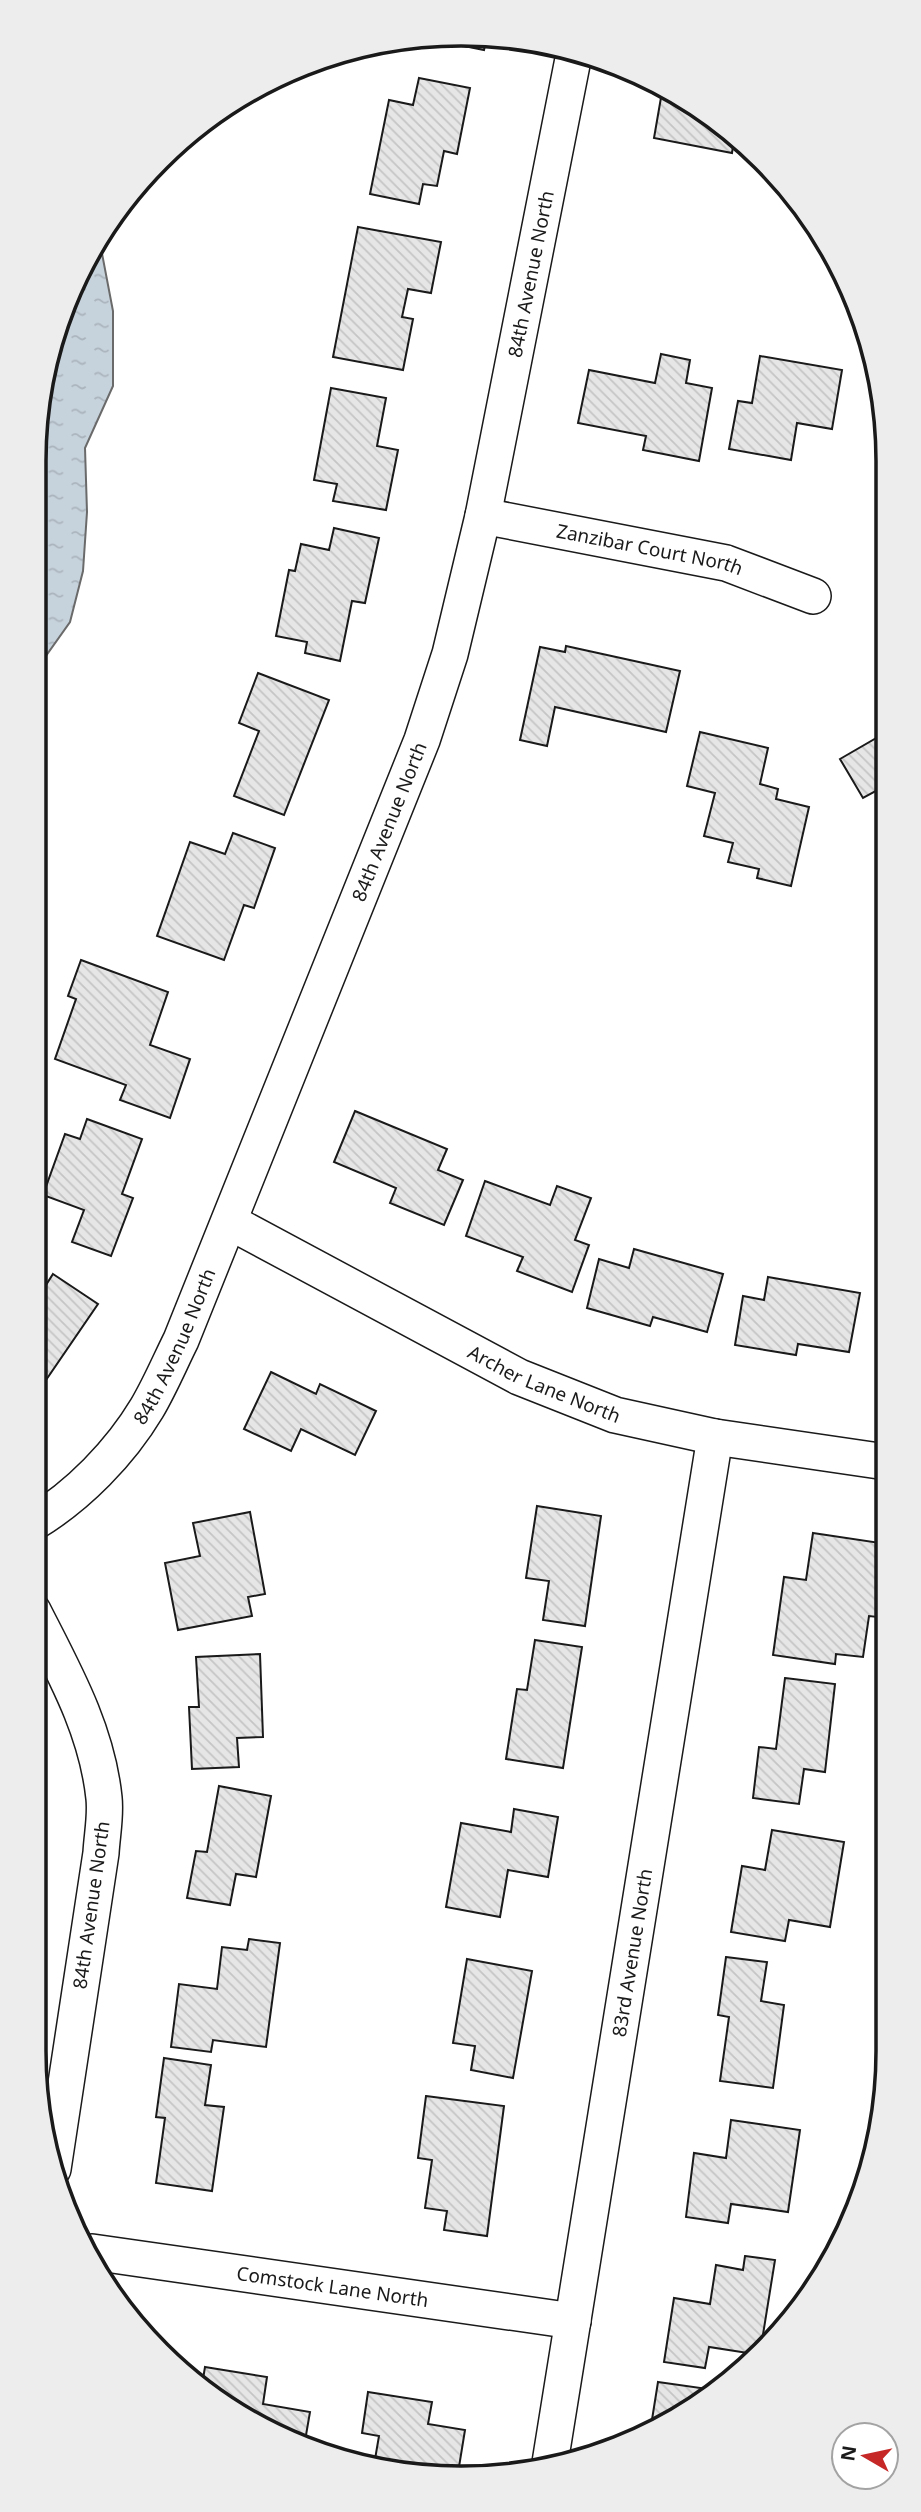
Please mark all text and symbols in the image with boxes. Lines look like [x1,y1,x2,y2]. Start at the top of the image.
street label: 84th Avenue North [502,188,560,360]
street label: Zanzibar Court North [554,518,747,581]
street label: 84th Avenue North [346,738,433,905]
street label: 84th Avenue North [127,1264,221,1430]
street label: Archer Lane North [463,1339,624,1429]
street label: 84th Avenue North [66,1819,116,1991]
street label: 83rd Avenue North [606,1867,658,2039]
street label: Comstock Lane North [235,2260,430,2313]
north arrow [830,2421,900,2491]
text: N [834,2444,862,2463]

